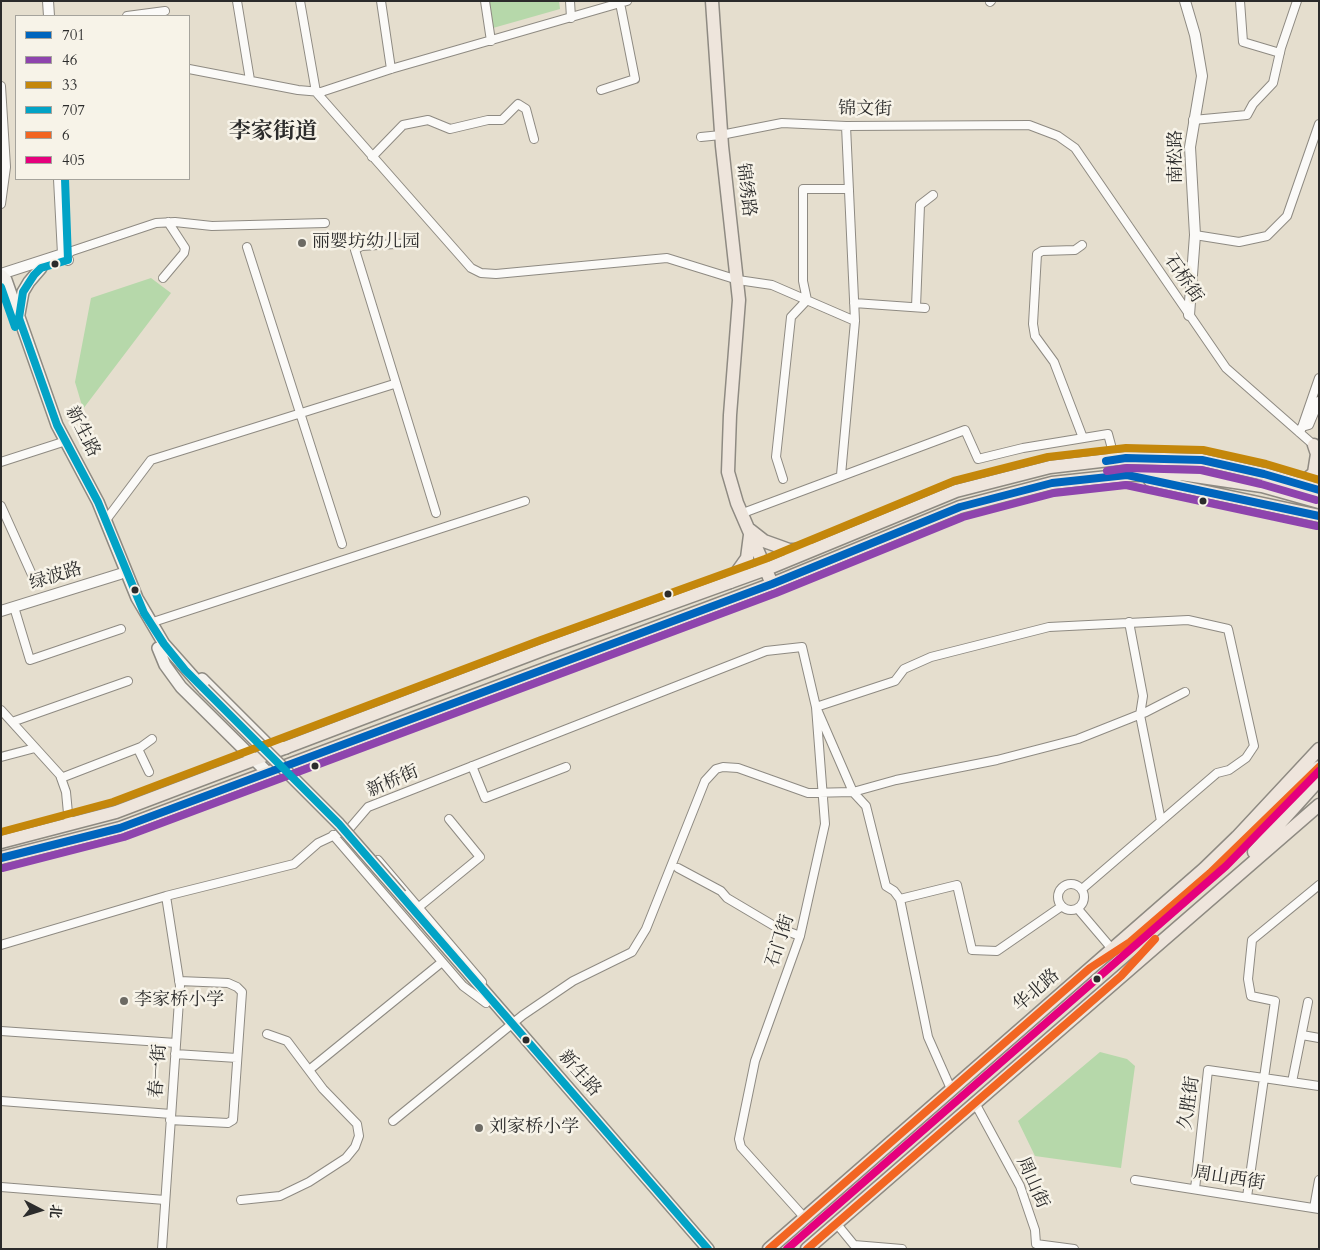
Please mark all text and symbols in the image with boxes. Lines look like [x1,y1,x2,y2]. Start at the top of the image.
legend [15,15,190,180]
text: 701 [62,25,85,45]
text: 46 [62,50,77,70]
text: 33 [62,75,77,95]
street label: 锦文街 [838,99,892,121]
text: 707 [62,100,85,120]
district label: 李家街道 [229,120,317,146]
text: 6 [62,125,70,145]
street label: 南松路 [1166,130,1188,184]
text: 405 [62,150,85,170]
street label: 锦绣路 [731,162,759,218]
place label: 丽婴坊幼儿园 [312,232,420,254]
marker: 丽婴坊幼儿园 [296,237,308,249]
street label: 石桥街 [1159,251,1207,307]
unlabelled marker [50,259,60,269]
street label: 新生路 [60,403,104,461]
unlabelled marker [1198,496,1208,506]
street label: 绿波路 [27,559,85,595]
unlabelled marker [130,585,140,595]
unlabelled marker [663,589,673,599]
unlabelled marker [310,761,320,771]
street label: 新桥街 [364,762,422,802]
street label: 石门街 [762,912,800,970]
street label: 华北路 [1010,965,1064,1017]
unlabelled marker [1092,974,1102,984]
place label: 李家桥小学 [134,990,224,1012]
marker: 李家桥小学 [118,995,130,1007]
unlabelled marker [521,1035,531,1045]
street label: 春一街 [146,1043,172,1099]
street label: 新生路 [553,1047,605,1101]
street label: 久胜街 [1176,1075,1204,1131]
place label: 刘家桥小学 [489,1117,579,1139]
marker: 刘家桥小学 [473,1122,485,1134]
street label: 周山街 [1011,1154,1053,1212]
street label: 周山西街 [1192,1163,1266,1195]
north arrow [15,1185,65,1235]
text: 北 [45,1204,66,1219]

